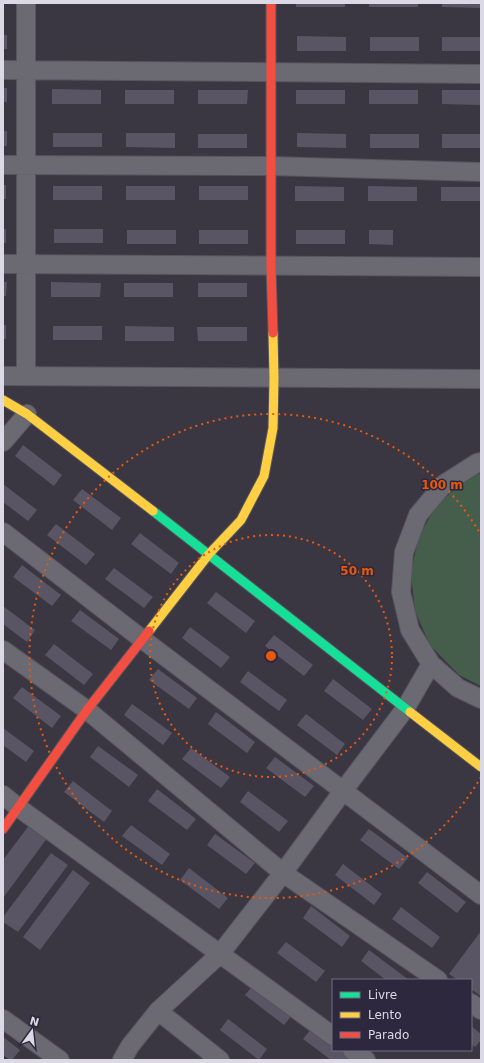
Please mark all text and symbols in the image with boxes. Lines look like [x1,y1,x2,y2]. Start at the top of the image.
text: 100 m [421,478,463,492]
text: 50 m [340,564,374,578]
centre of rings [264,649,278,663]
legend [332,979,472,1051]
text: Livre [368,988,397,1002]
text: Lento [368,1008,402,1022]
north arrow [12,1011,52,1051]
text: N [28,1014,41,1029]
text: Parado [368,1028,409,1042]

